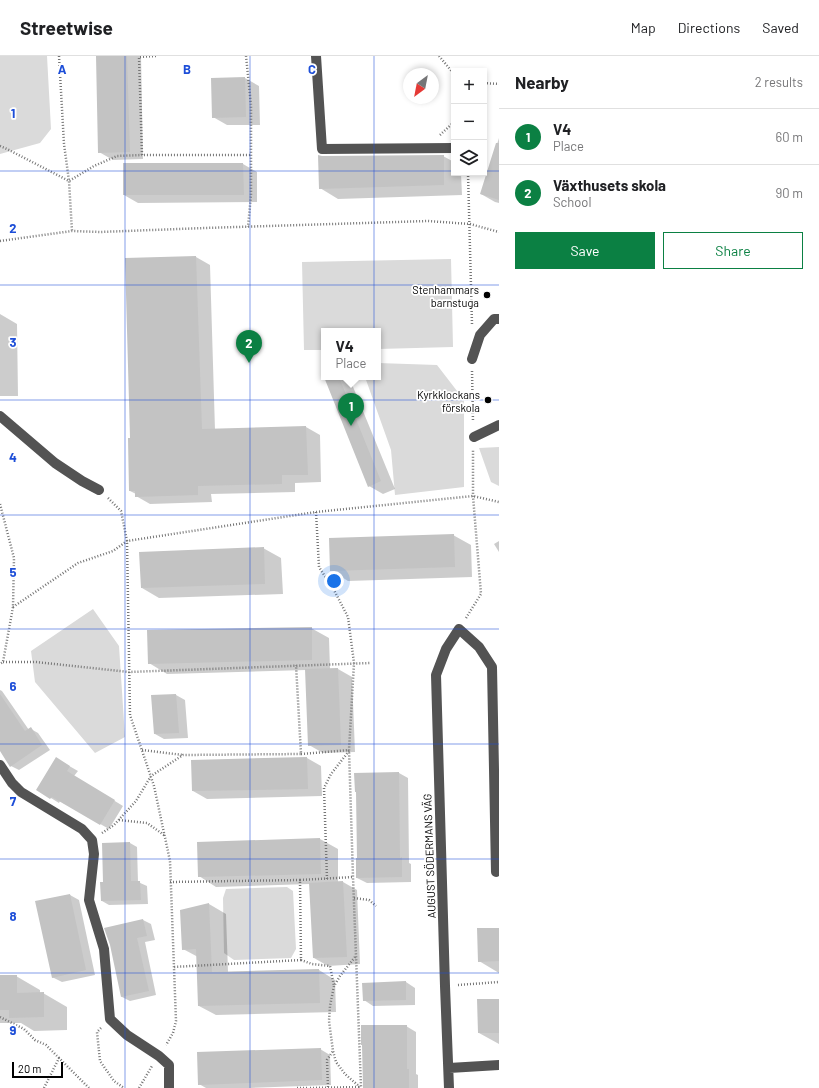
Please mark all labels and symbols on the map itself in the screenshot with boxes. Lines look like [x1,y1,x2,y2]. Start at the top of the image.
text: A [58,61,67,77]
text: B [183,61,191,77]
text: C [308,61,316,77]
north arrow [403,68,439,104]
text: 1 [11,105,15,121]
text: 2 [9,220,17,236]
place label: Stenhammars barnstuga [412,283,479,309]
marker: Stenhammars barnstuga [482,290,492,300]
pin: 2 [236,330,262,363]
text: 3 [9,334,17,350]
place label: Kyrkklockans förskola [417,388,480,414]
pin: 1 [338,393,364,426]
marker: Kyrkklockans förskola [483,395,493,405]
text: 4 [9,449,17,465]
text: 5 [9,564,17,580]
your location [324,571,344,591]
text: 6 [10,678,17,694]
text: 7 [10,793,17,809]
street label: AUGUST SÖDERMANS VÄG [419,793,438,919]
text: 8 [9,908,17,924]
text: 9 [10,1022,17,1038]
scale bar [12,1060,63,1079]

